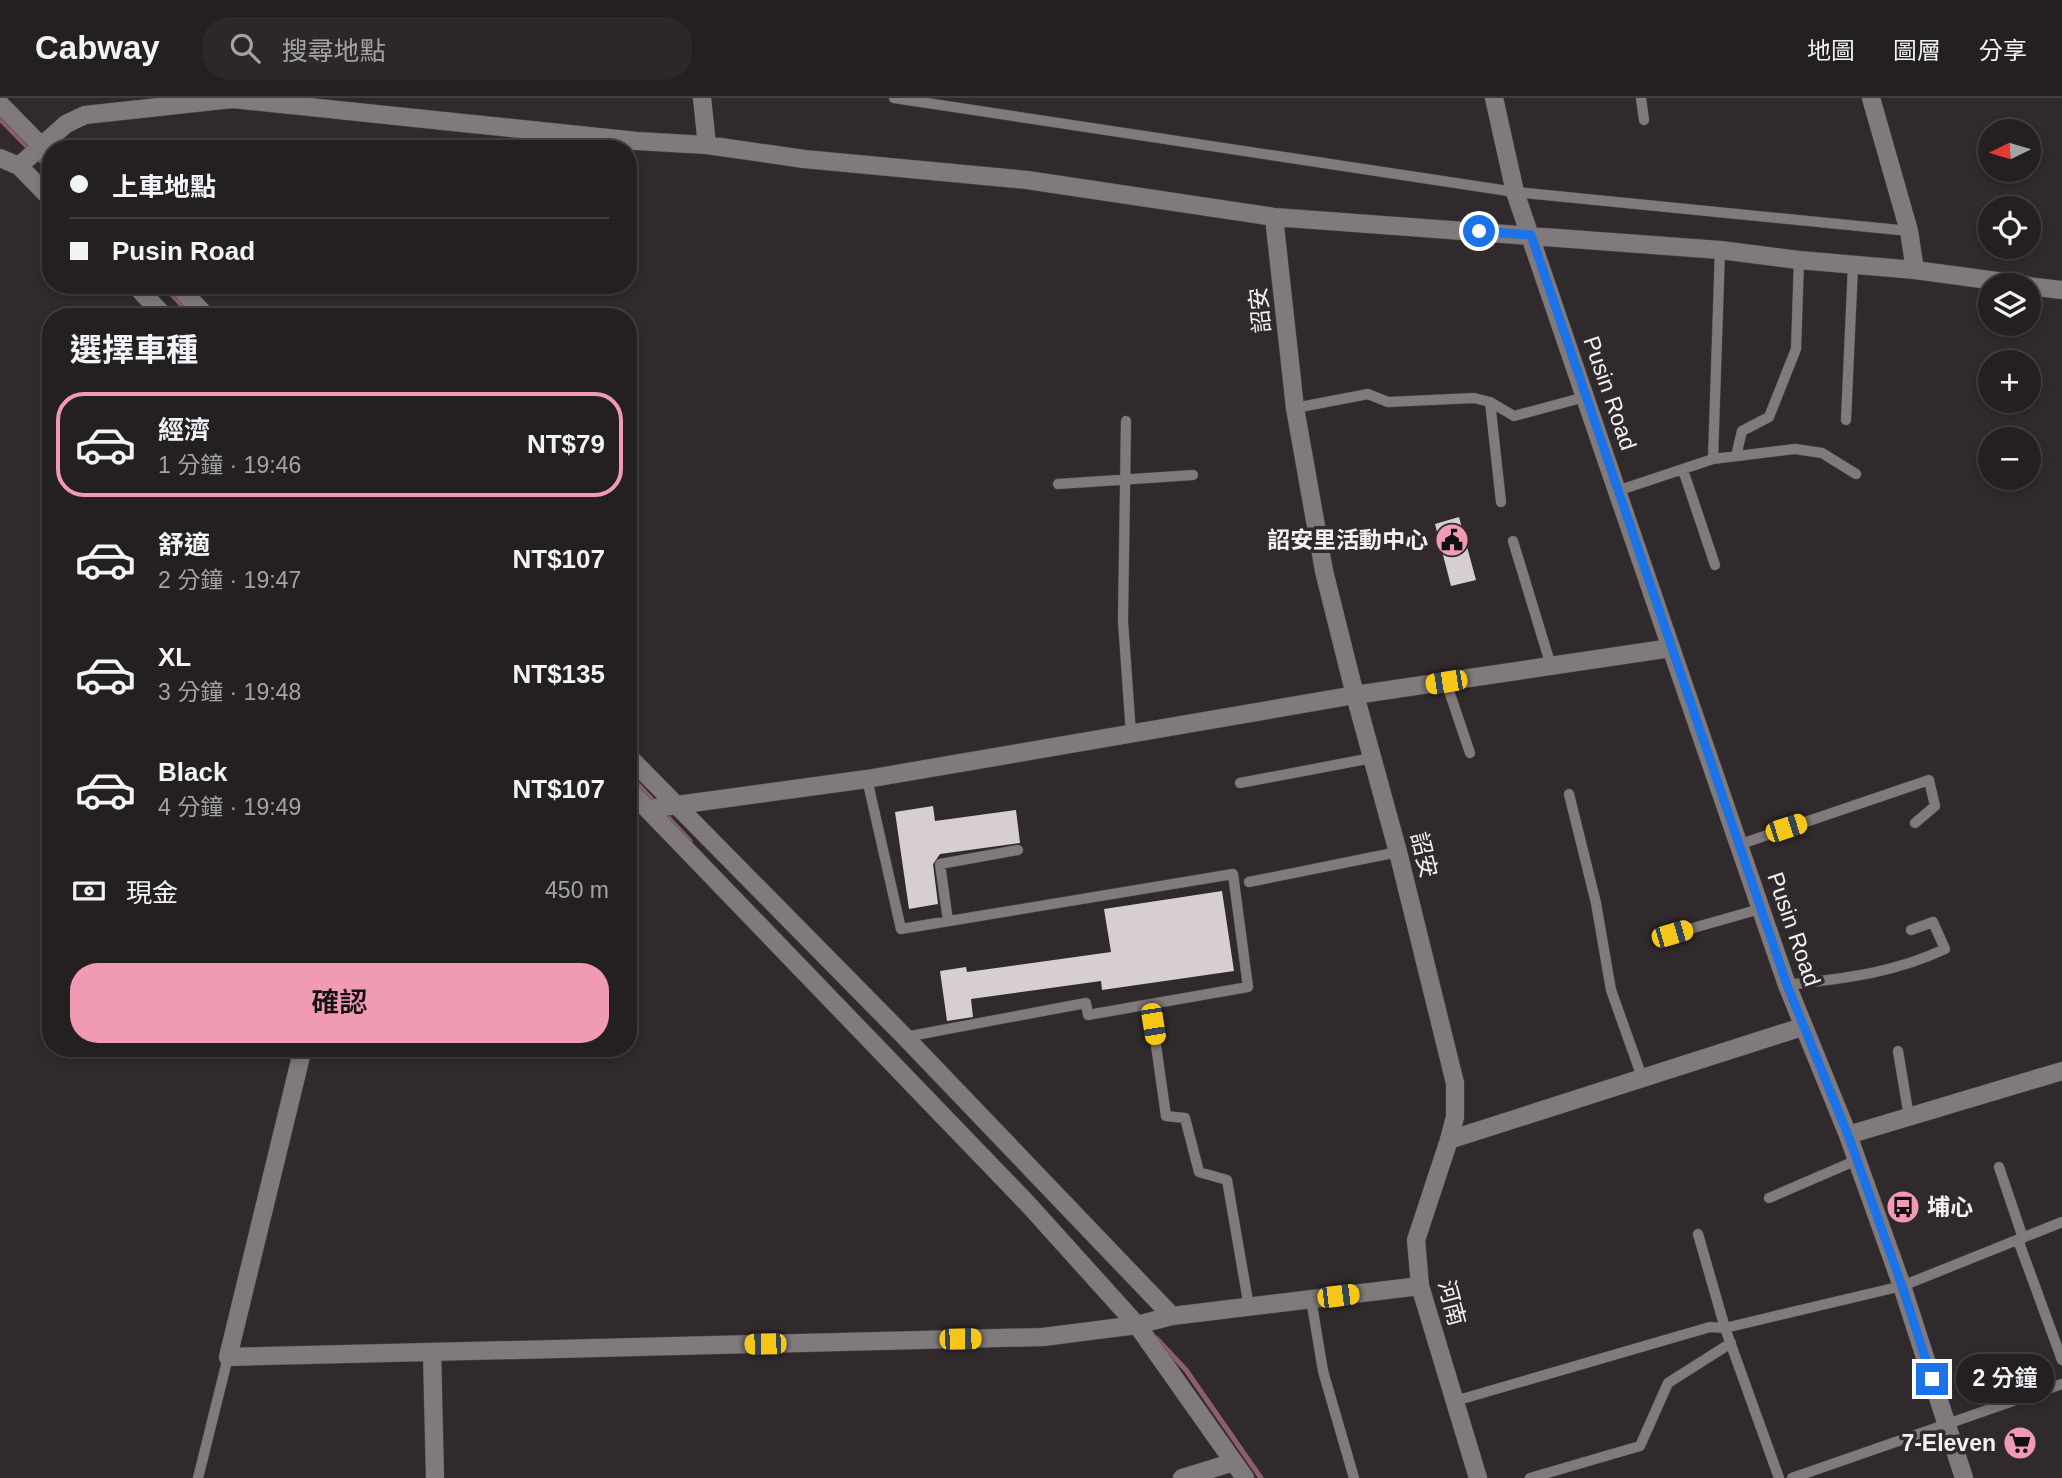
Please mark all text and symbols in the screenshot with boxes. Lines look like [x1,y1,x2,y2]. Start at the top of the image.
search box [202,17,692,80]
text: Cabway [35,29,160,66]
icon: search [226,29,264,67]
text: 搜尋地點 [282,36,386,66]
text: 地圖 [1807,37,1855,64]
text: 圖層 [1893,37,1941,64]
text: 分享 [1979,37,2027,64]
north arrow [1978,119,2040,182]
map controls [1978,119,2041,490]
text: 上車地點 [112,172,216,202]
button: locate [1978,196,2041,259]
route start [1463,215,1495,247]
text: Pusin Road [112,236,255,266]
button: layers [1978,273,2041,336]
street label: 詔安 [1245,286,1275,334]
text: 選擇車種 [70,332,198,368]
street label: Pusin Road [1578,333,1642,453]
button: + [1978,350,2041,413]
icon: car [74,413,137,476]
text: 經濟 [158,415,210,445]
button: − [1978,427,2041,490]
text: NT$79 [527,429,605,459]
text: 1 分鐘 · 19:46 [158,452,301,478]
public building icon: 詔安里活動中心 [1433,521,1471,559]
place label: 詔安里活動中心 [1267,527,1428,553]
icon: car [74,528,137,591]
text: 舒適 [158,530,210,560]
text: NT$107 [513,544,605,574]
text: 2 分鐘 · 19:47 [158,567,301,593]
text: XL [158,642,191,672]
icon: car [74,643,137,706]
text: NT$135 [513,659,605,689]
car [1424,668,1469,696]
text: 3 分鐘 · 19:48 [158,679,301,705]
text: Black [158,757,227,787]
icon: car [74,758,137,821]
text: NT$107 [513,774,605,804]
text: 4 分鐘 · 19:49 [158,794,301,820]
car [1763,812,1810,844]
street label: 詔安 [1406,830,1442,880]
street label: Pusin Road [1762,869,1826,989]
icon: cash [70,872,108,910]
text: 450 m [545,877,609,903]
text: 現金 [126,878,178,908]
car [1649,918,1696,950]
button: 確認 [70,963,609,1043]
car [1140,1002,1167,1046]
bus stop icon: 埔心 [1884,1188,1922,1226]
place label: 埔心 [1927,1194,1973,1220]
street label: 河南 [1433,1277,1471,1329]
car [1316,1283,1361,1309]
car [939,1328,982,1350]
car [744,1333,787,1355]
callout: 2 分鐘 [1956,1354,2054,1404]
route end [1916,1363,1948,1395]
text: 2 分鐘 [1972,1365,2038,1391]
supermarket icon: 7-Eleven [2001,1424,2039,1462]
place label: 7-Eleven [1901,1430,1996,1456]

